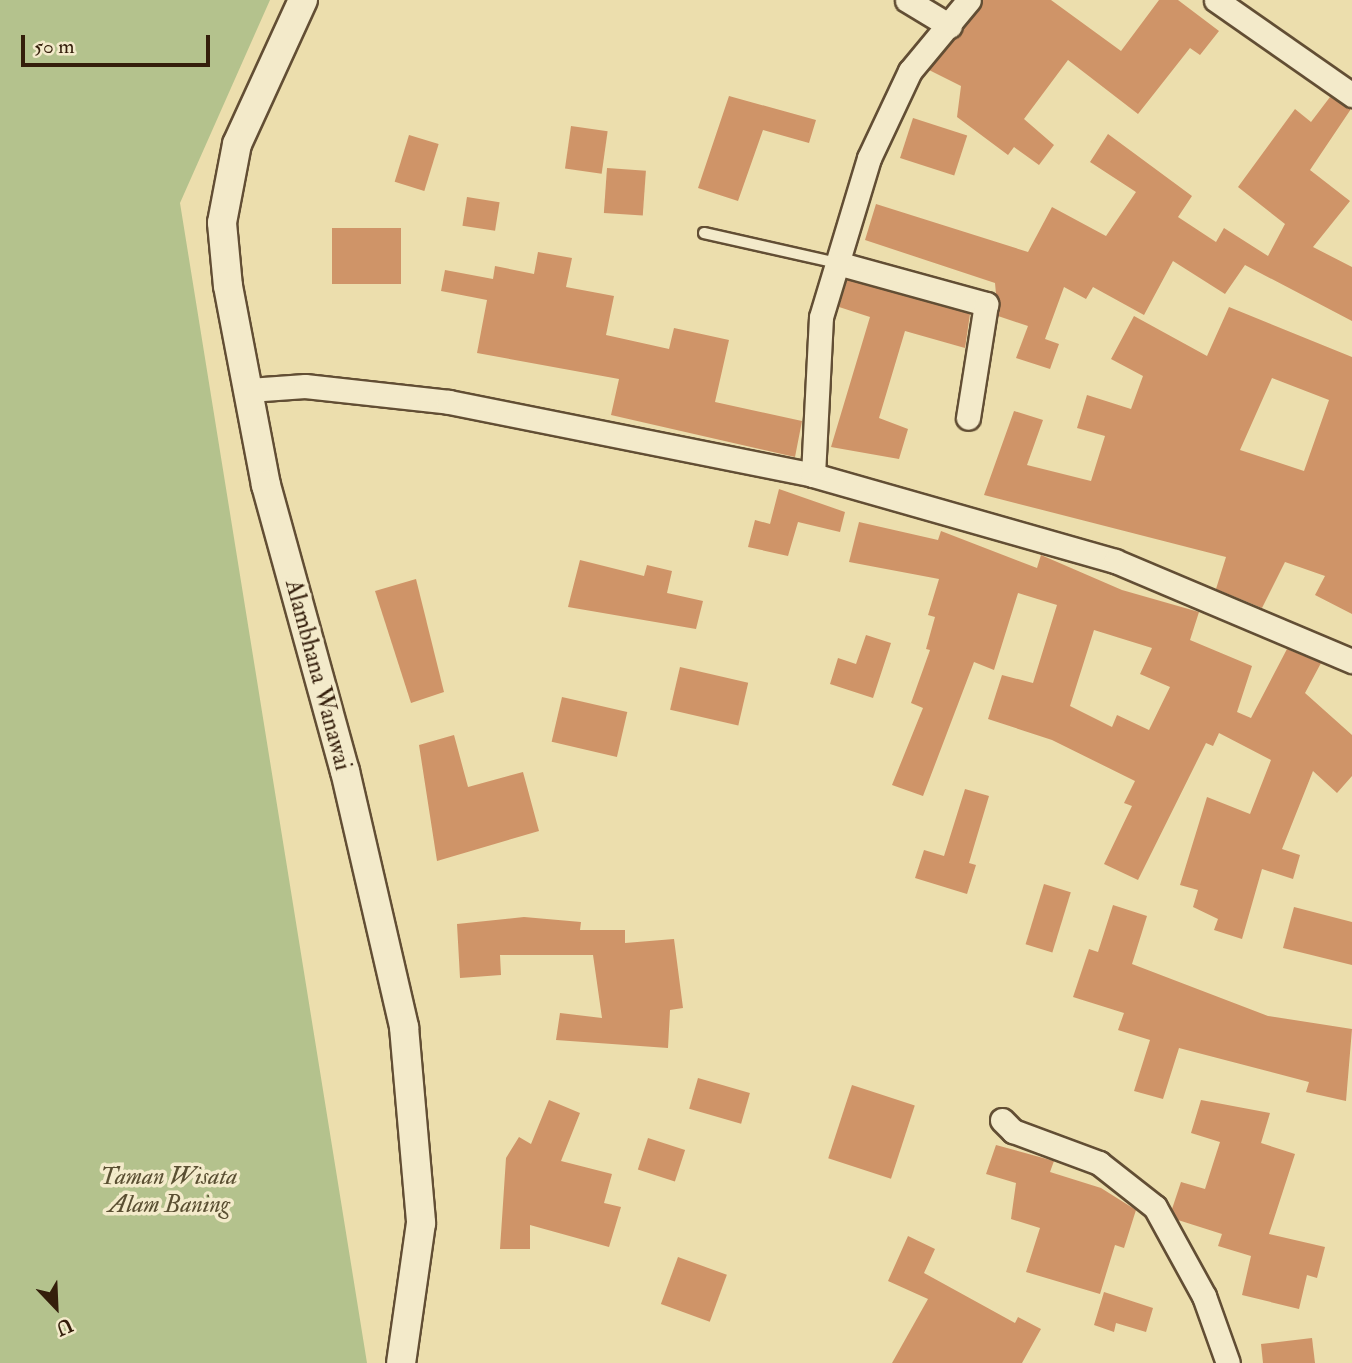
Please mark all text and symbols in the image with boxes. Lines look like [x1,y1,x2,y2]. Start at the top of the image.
scale bar [24,21,214,65]
text: 50 m [34,33,75,60]
street label: Alambhana Wanawai [279,576,357,774]
park label: Taman Wisata Alam Baning [101,1163,237,1219]
north arrow [21,1272,91,1342]
text: U [52,1312,76,1340]

